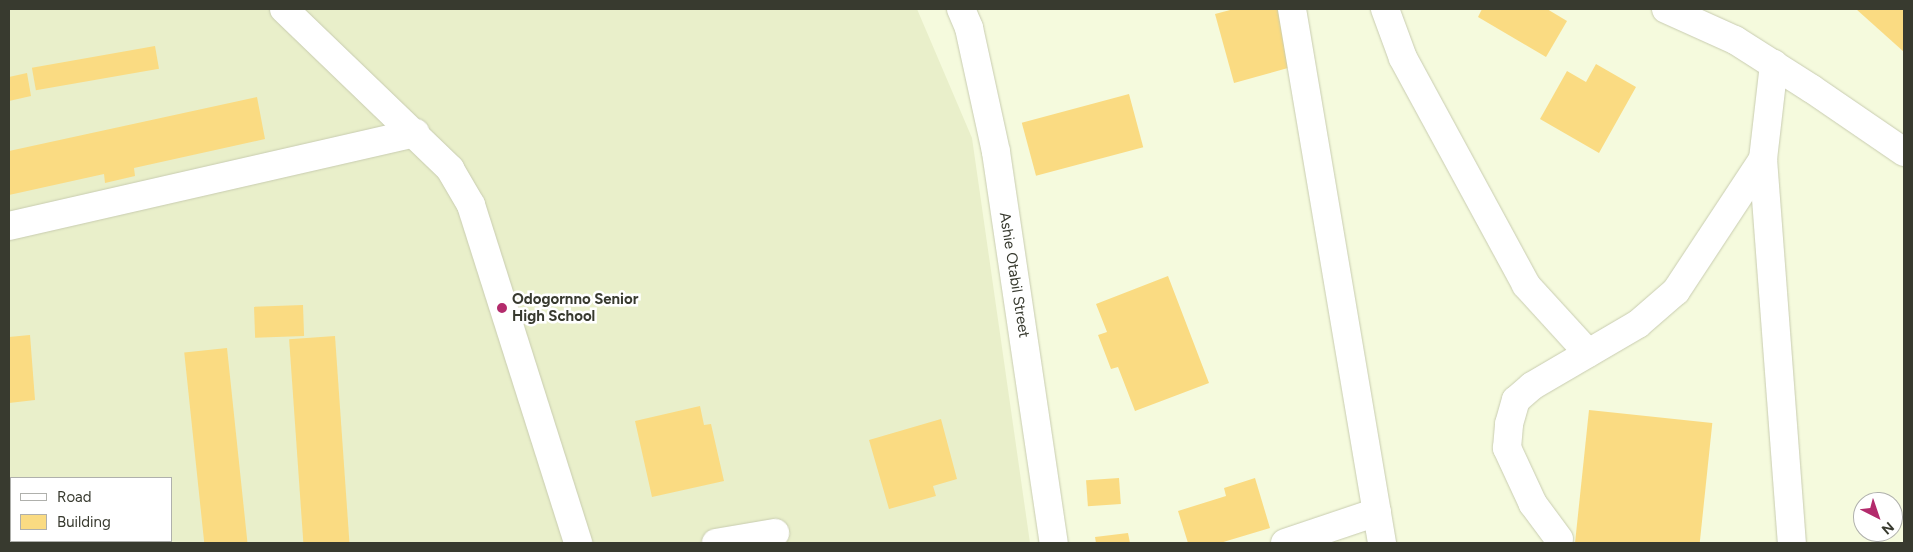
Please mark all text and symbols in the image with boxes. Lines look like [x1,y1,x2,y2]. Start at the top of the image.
street label: Ashie Otabil Street [995,211,1033,339]
place label: Odogornno Senior High School [512,290,638,325]
marker: Odogornno Senior High School [496,302,508,314]
legend [10,477,172,542]
text: Road [57,488,92,506]
north arrow [1853,492,1903,542]
text: Building [57,513,111,531]
text: N [1878,518,1897,538]

